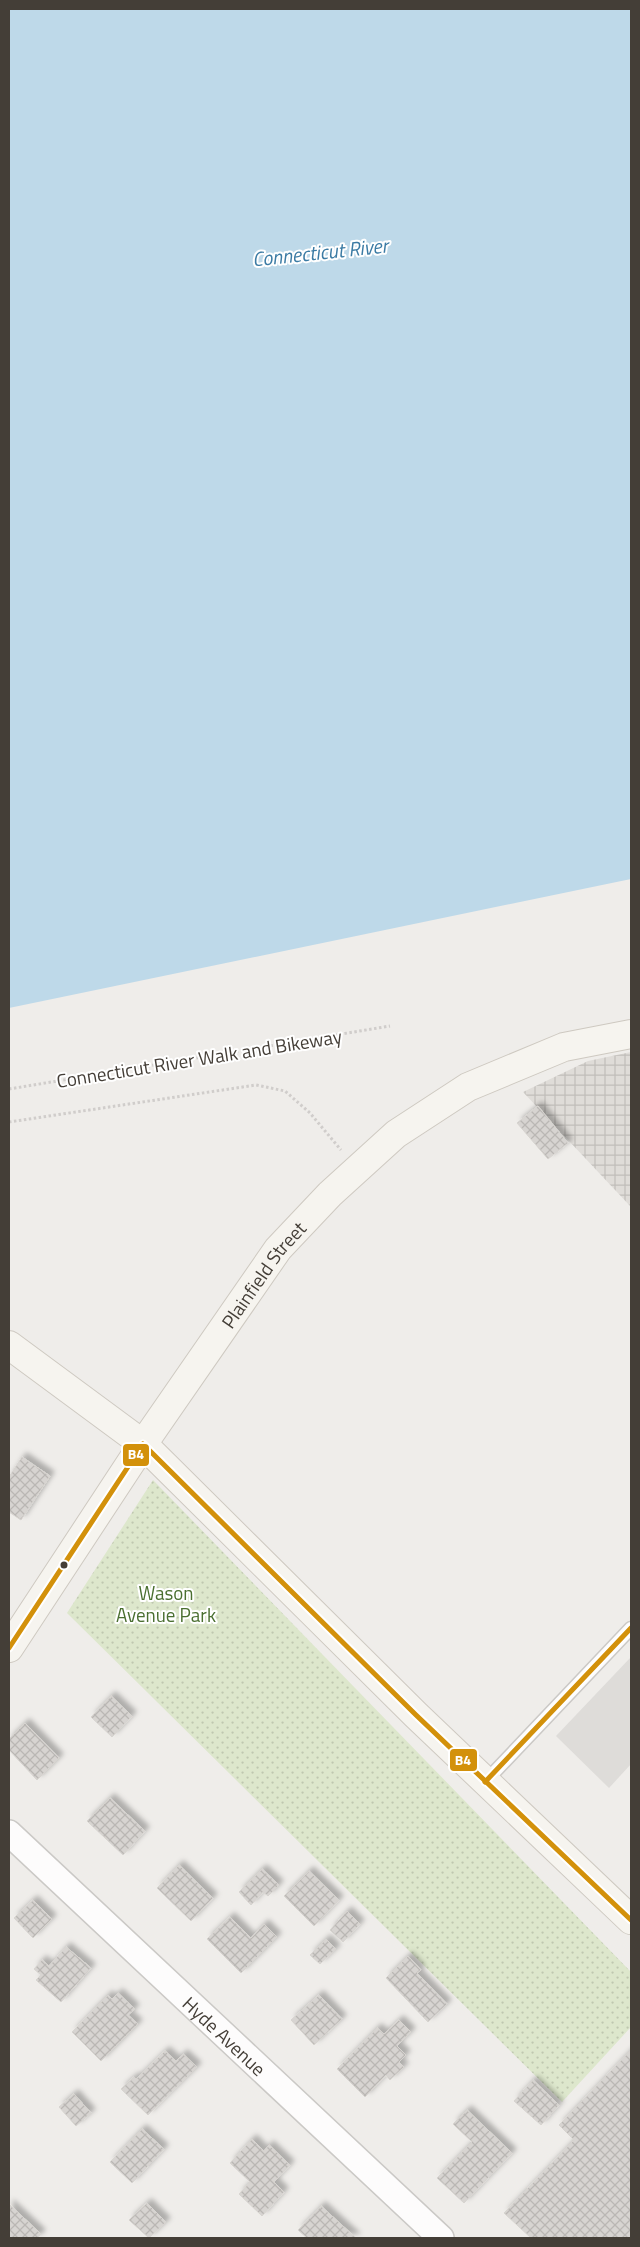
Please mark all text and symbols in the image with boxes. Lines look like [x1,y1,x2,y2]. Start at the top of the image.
water label: Connecticut River [251,229,392,275]
street label: Connecticut River Walk and Bikeway [54,1021,344,1095]
street label: Plainfield Street [213,1214,312,1334]
line badge: B4 [122,1443,150,1467]
text: B4 [128,1443,144,1464]
unlabelled marker [59,1560,69,1570]
park label: Wason Avenue Park [116,1578,216,1629]
line badge: B4 [449,1748,478,1772]
text: B4 [455,1749,471,1770]
street label: Hyde Avenue [177,1989,273,2082]

